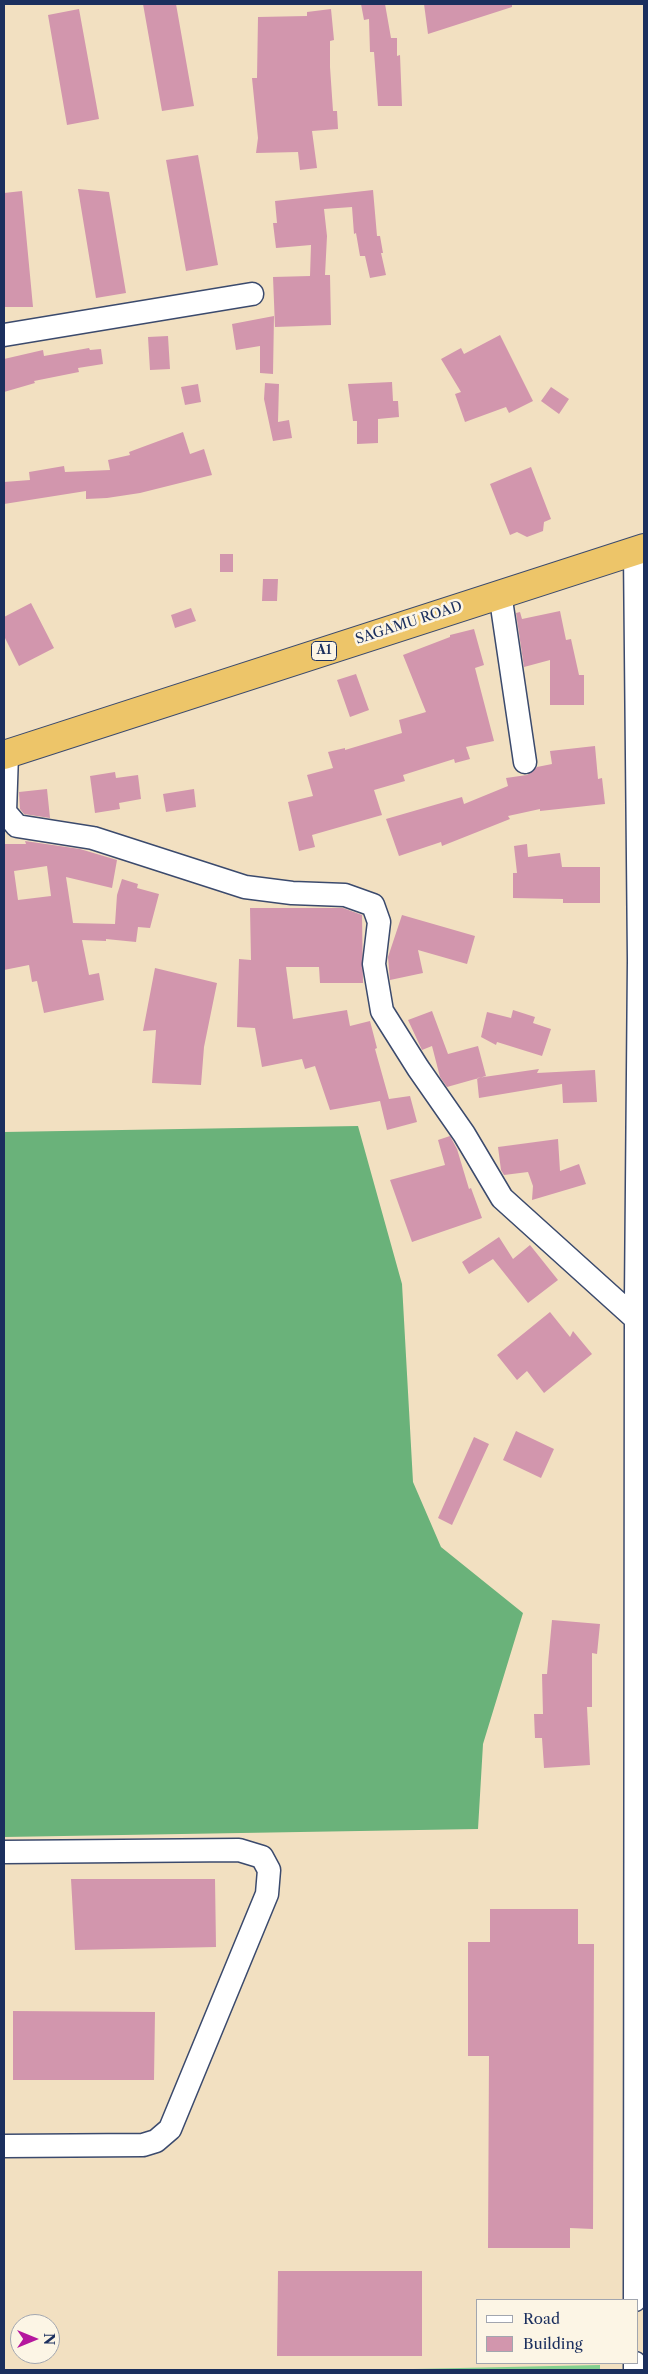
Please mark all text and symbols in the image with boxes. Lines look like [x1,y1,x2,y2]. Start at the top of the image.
street label: SAGAMU ROAD [354,598,464,648]
road number: A1 [312,641,336,660]
legend [476,2299,638,2364]
text: Road [523,2309,560,2328]
north arrow [10,2314,60,2364]
text: N [40,2333,58,2345]
text: Building [523,2334,583,2353]

